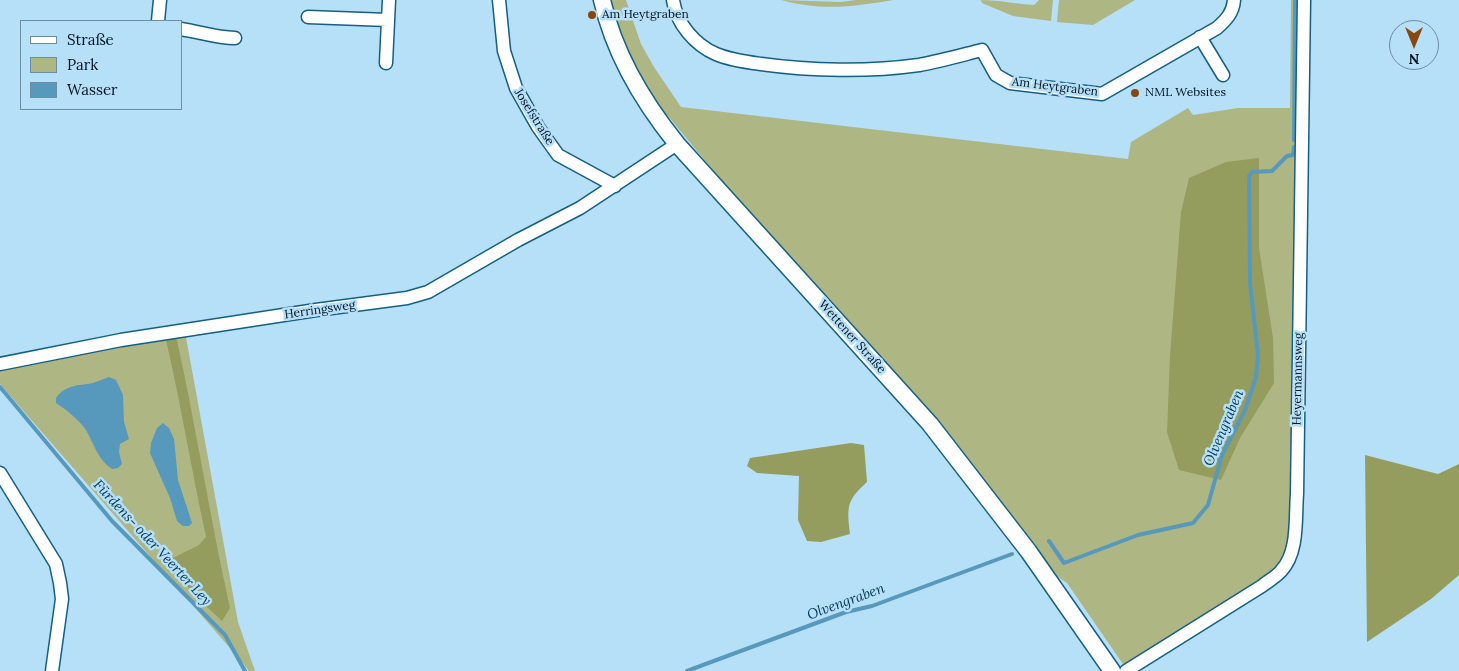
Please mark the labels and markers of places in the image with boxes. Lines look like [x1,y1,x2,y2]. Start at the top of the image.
place label: Am Heytgraben [602,8,689,22]
marker: Am Heytgraben [586,9,598,21]
place label: NML Websites [1145,86,1226,100]
marker: NML Websites [1129,87,1141,99]

